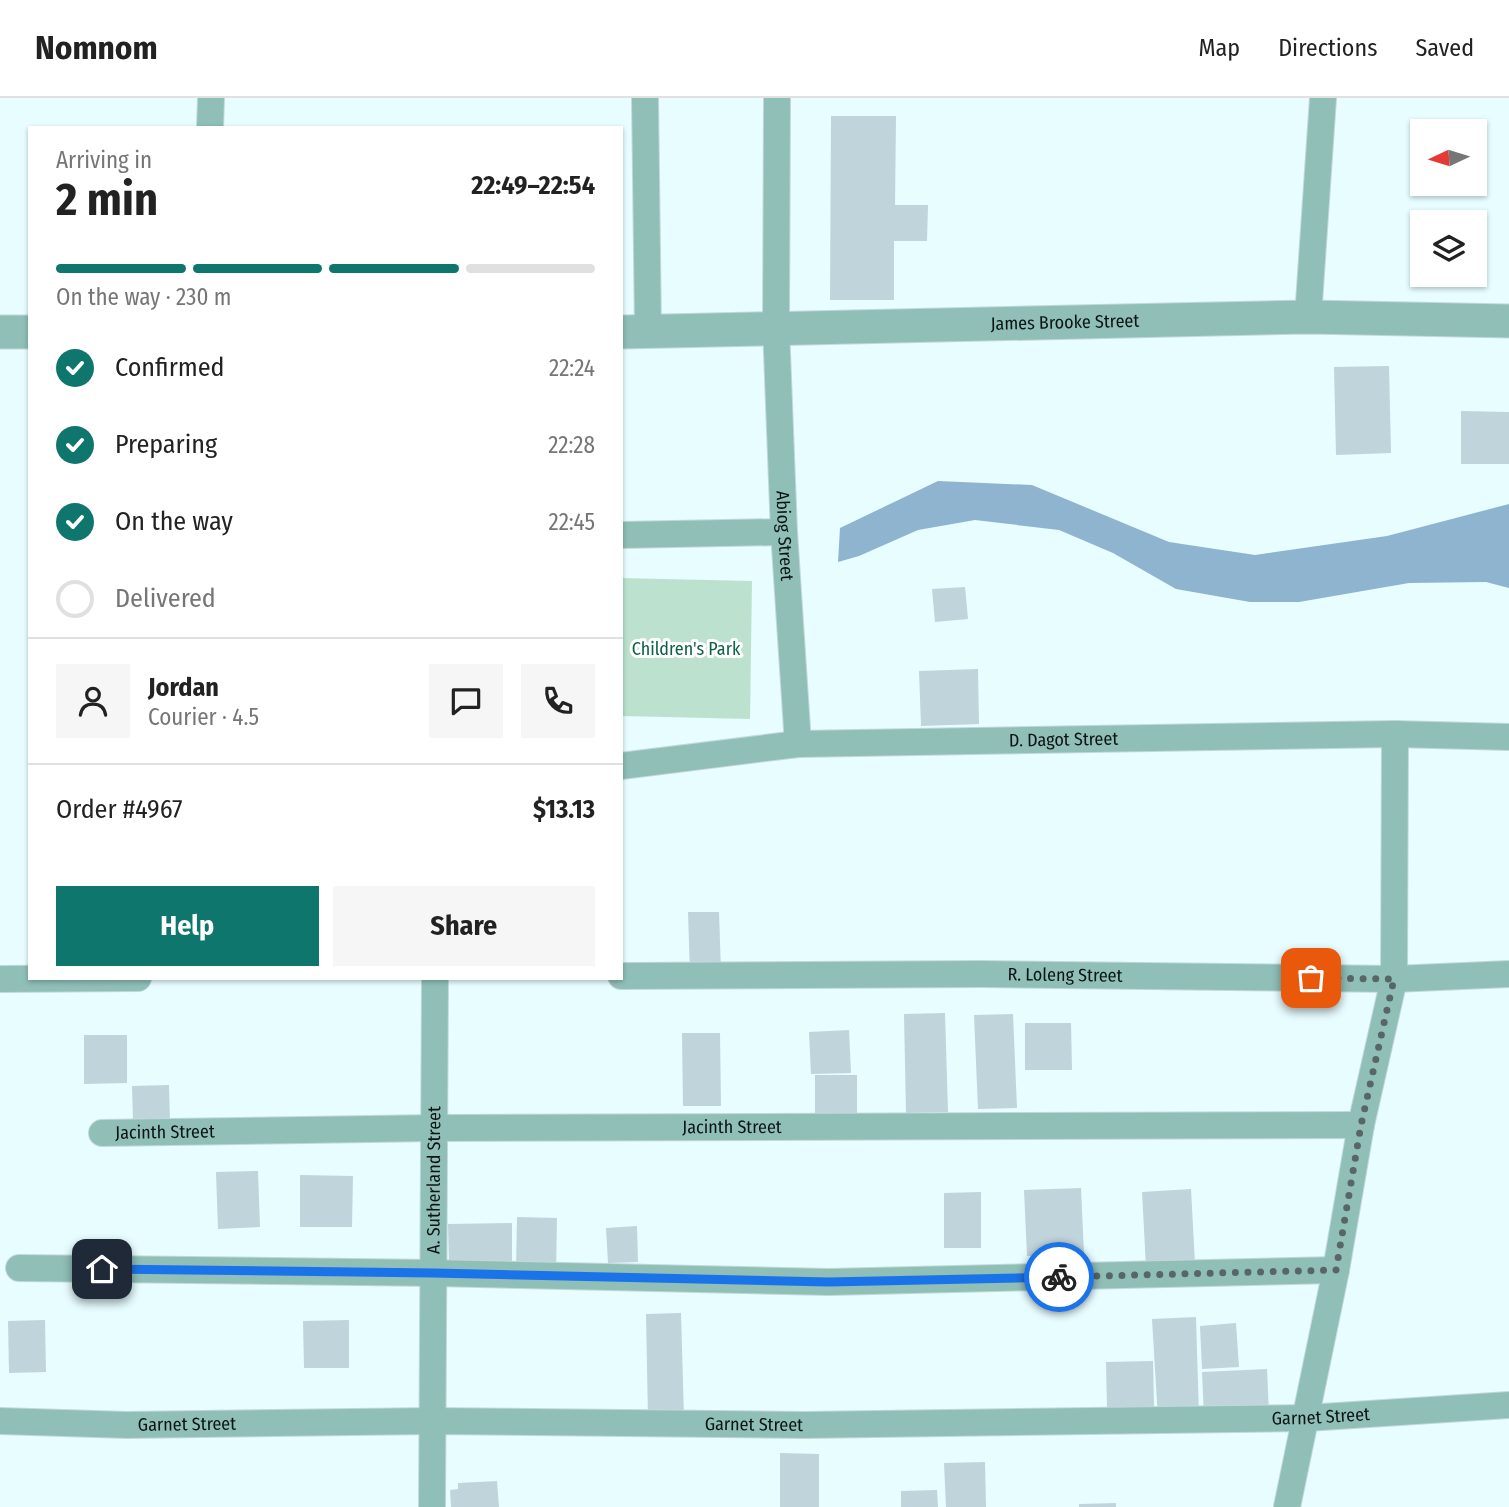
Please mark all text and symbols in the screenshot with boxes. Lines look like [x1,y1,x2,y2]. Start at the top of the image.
text: Nomnom [35,28,158,68]
text: Map [1199,34,1240,62]
text: Directions [1278,34,1377,62]
text: Saved [1415,34,1474,62]
north arrow [1410,119,1488,196]
map controls [1410,119,1487,287]
text: Arriving in [56,146,152,174]
text: 22:49–22:54 [471,170,595,201]
text: 2 min [56,172,158,227]
button: layers [1410,210,1487,287]
text: On the way · 230 m [56,283,232,311]
street label: James Brooke Street [990,310,1140,335]
icon: check [56,349,94,387]
text: Confirmed [115,352,225,383]
text: 22:24 [549,354,595,382]
icon: check [56,426,94,464]
text: Preparing [115,429,217,460]
text: 22:28 [548,431,595,459]
street label: Abiog Street [771,490,798,582]
icon: check [56,503,94,541]
text: On the way [115,506,233,537]
text: 22:45 [548,508,595,536]
text: Delivered [115,583,216,614]
park label: Children's Park [632,638,741,660]
button: person [56,664,130,738]
button: chat [429,664,503,738]
button: phone [521,664,595,738]
text: Jordan [148,672,219,703]
text: Courier · 4.5 [148,703,259,731]
street label: D. Dagot Street [1009,728,1118,751]
text: Order #4967 [56,794,183,825]
text: $13.13 [533,794,595,825]
button: Help [56,886,319,966]
button: Share [333,886,595,966]
pin [1281,948,1341,1008]
icon: bag [1292,959,1330,997]
street label: R. Loleng Street [1007,963,1123,987]
street label: A. Sutherland Street [422,1106,445,1254]
street label: Jacinth Street [682,1116,782,1138]
street label: Jacinth Street [115,1120,215,1144]
pin [72,1239,132,1299]
courier [1024,1242,1094,1312]
icon: home [83,1250,121,1288]
icon: bike [1040,1258,1078,1296]
street label: Garnet Street [1272,1403,1371,1429]
street label: Garnet Street [138,1413,236,1436]
street label: Garnet Street [705,1413,803,1436]

